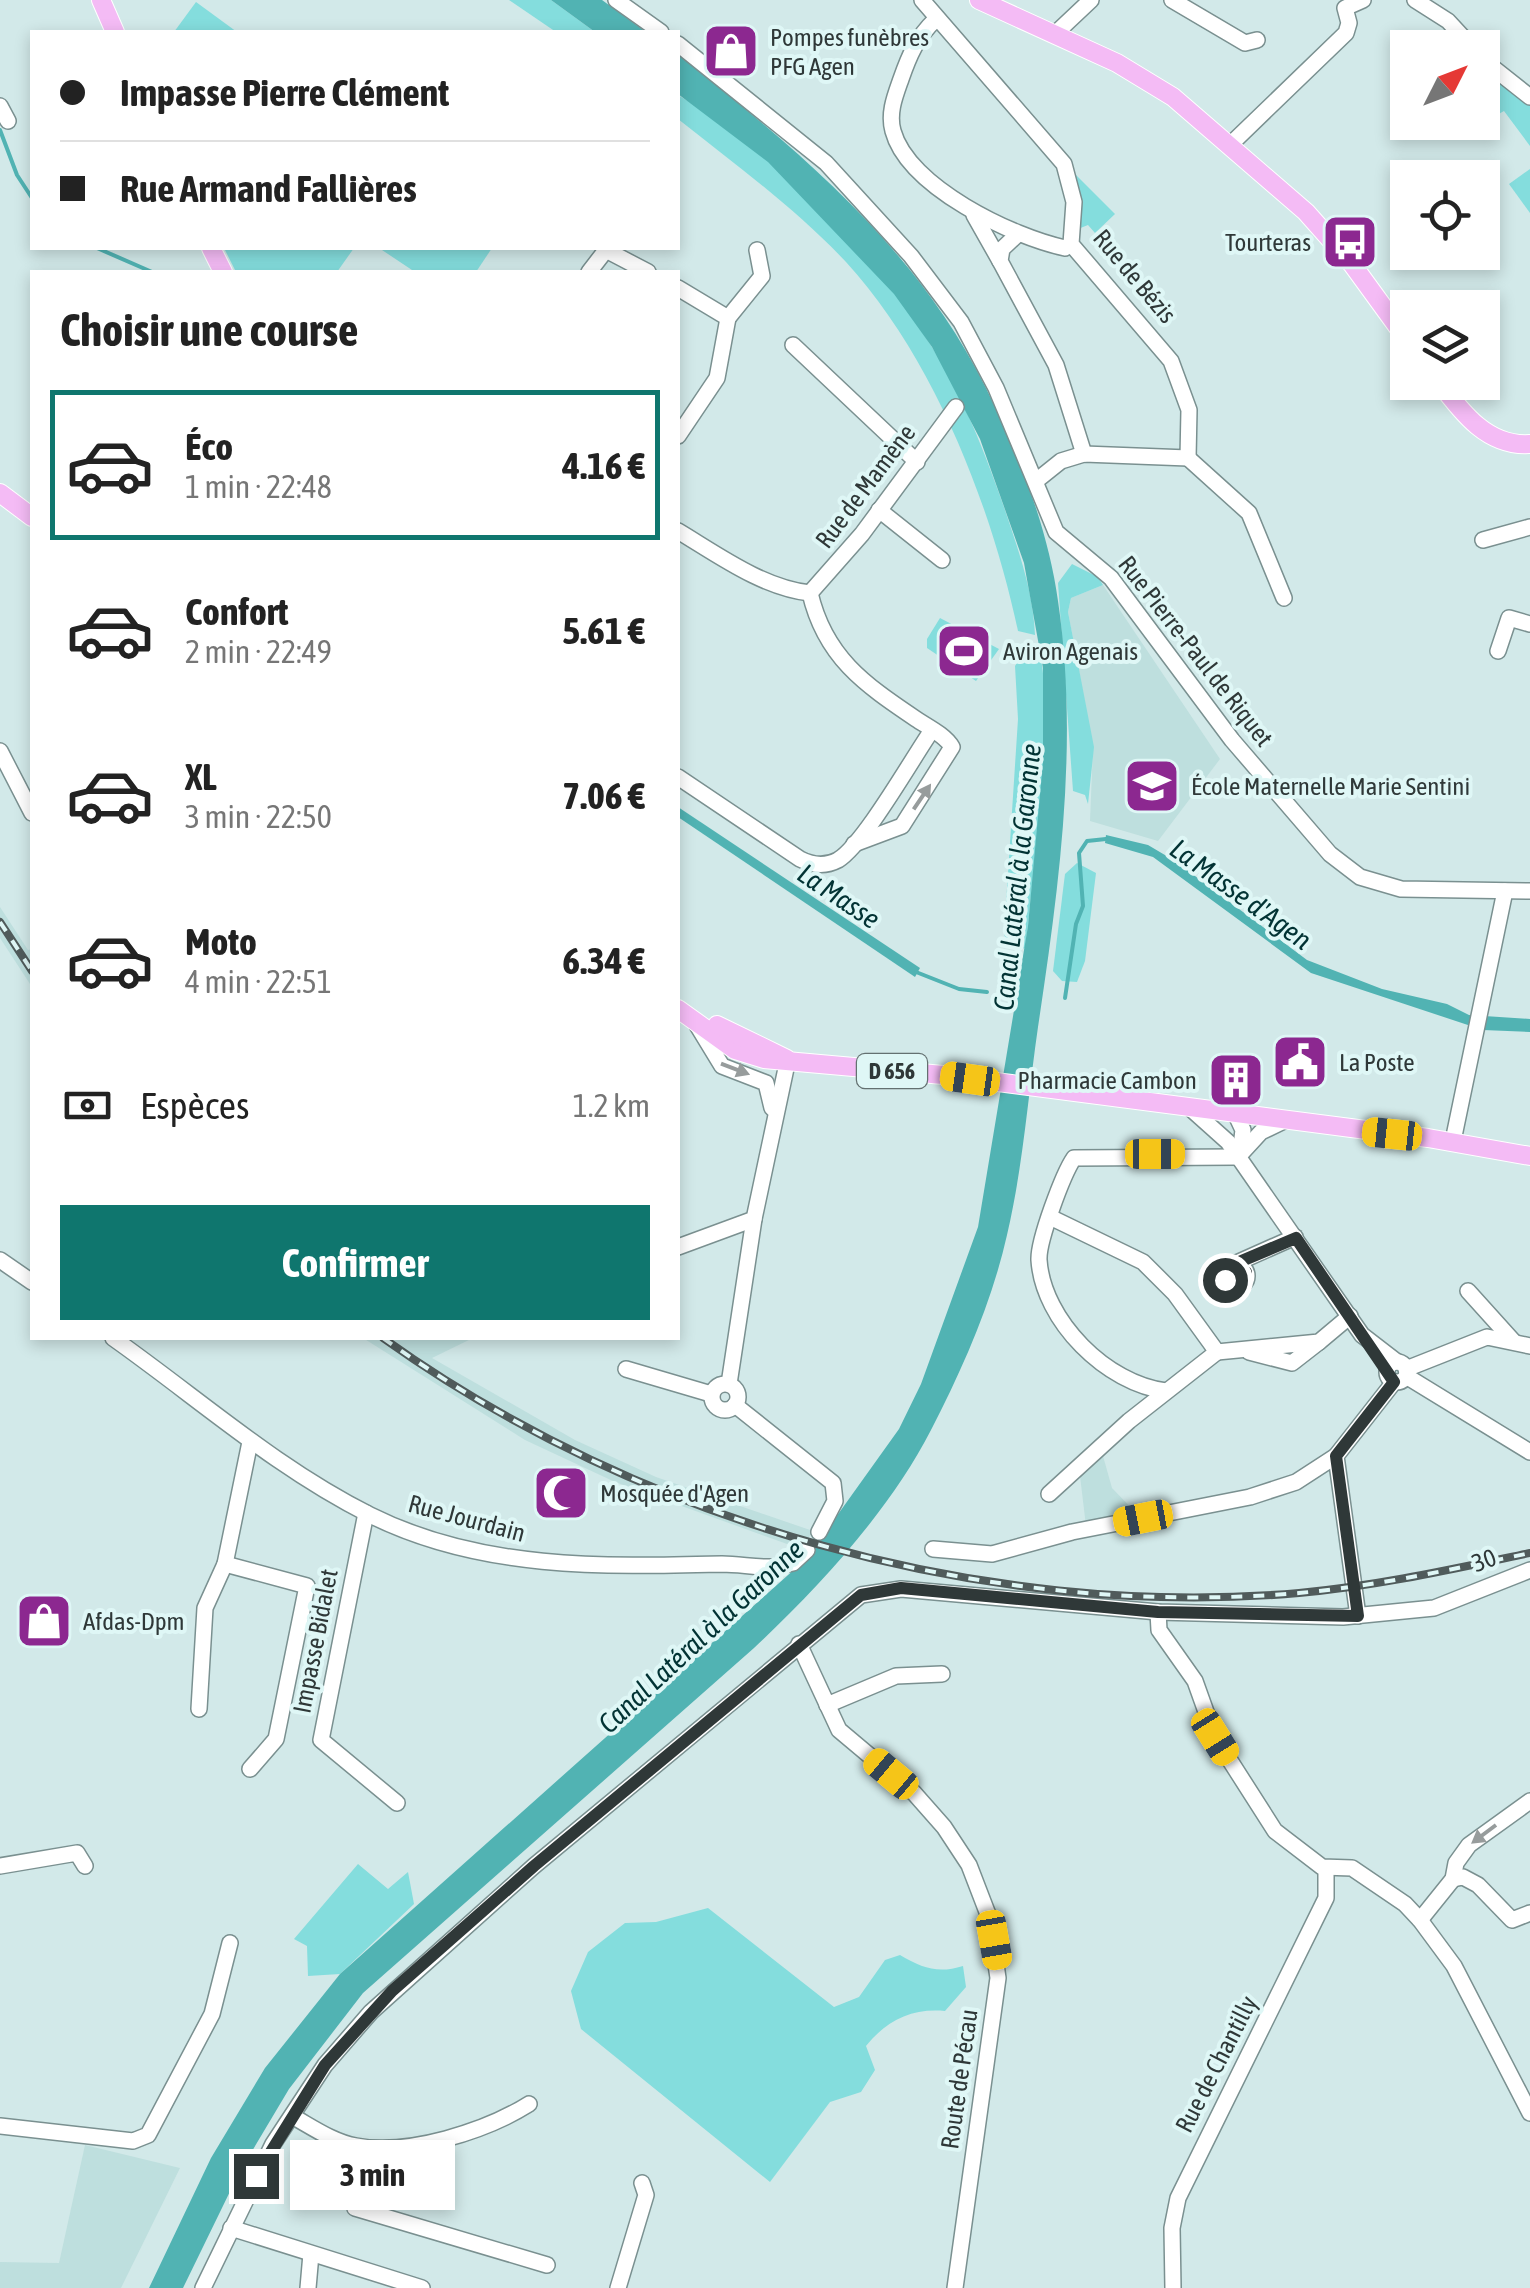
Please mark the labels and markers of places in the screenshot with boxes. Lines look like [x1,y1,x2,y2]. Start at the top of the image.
shop icon: Pompes funèbres PFG Agen [701,21,761,81]
place label: Pompes funèbres PFG Agen [770,23,929,80]
bus stop icon: Tourteras [1320,212,1380,272]
place label: Tourteras [1225,228,1311,256]
sports icon: Aviron Agenais [934,621,994,681]
place label: Aviron Agenais [1003,637,1138,665]
school or university icon: École Maternelle Marie Sentini [1122,756,1182,816]
place label: École Maternelle Marie Sentini [1191,772,1470,800]
public building icon: La Poste [1270,1032,1330,1092]
place label: La Poste [1339,1048,1415,1076]
building icon: Pharmacie Cambon [1206,1050,1266,1110]
place label: Pharmacie Cambon [1018,1066,1197,1094]
mosque icon: Mosquée d'Agen [531,1463,591,1523]
place label: Mosquée d'Agen [600,1479,749,1507]
shop icon: Afdas-Dpm [14,1591,74,1651]
place label: Afdas-Dpm [83,1607,185,1635]

